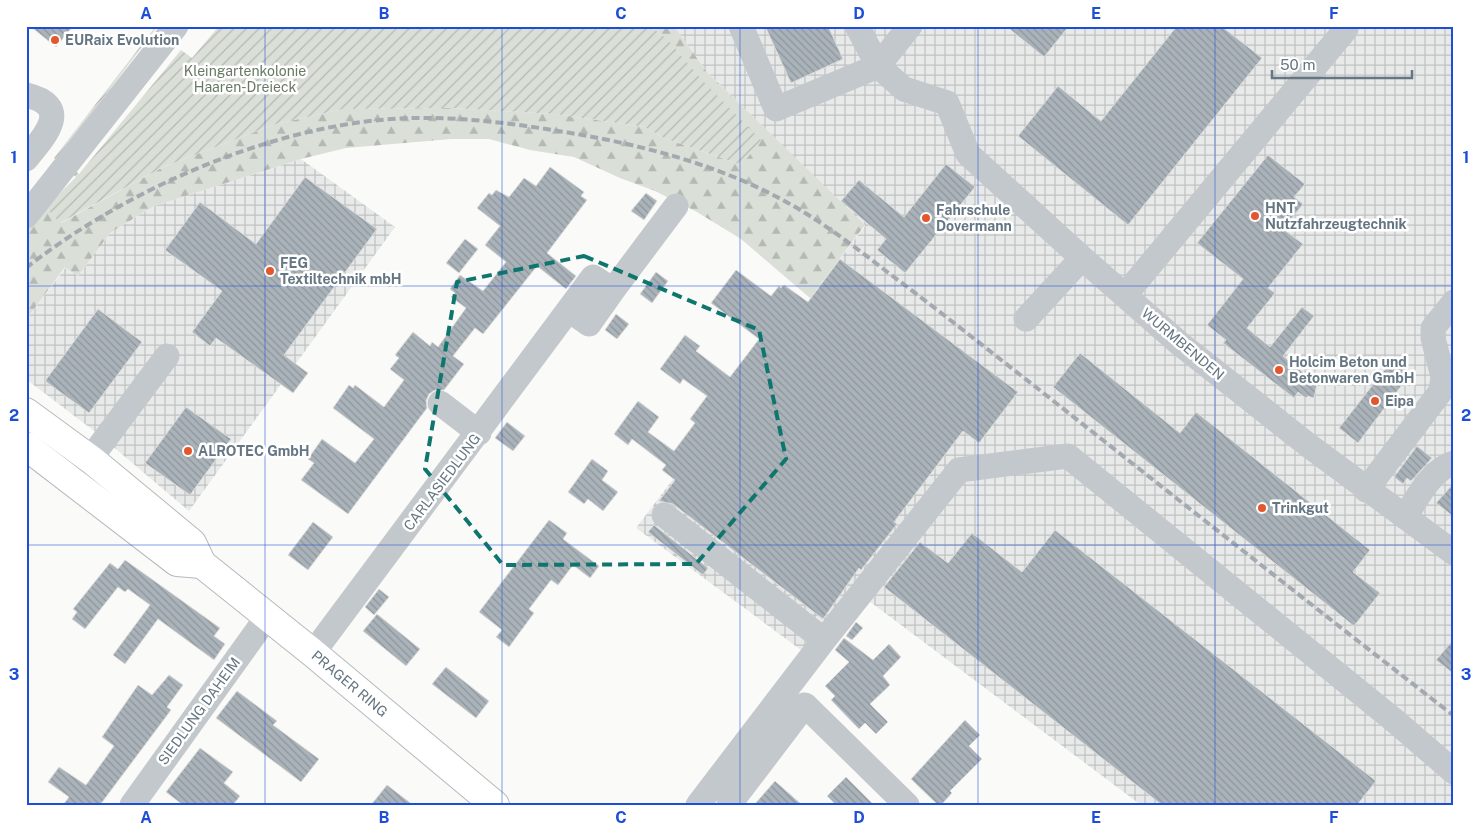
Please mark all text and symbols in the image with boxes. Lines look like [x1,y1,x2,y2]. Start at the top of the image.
text: A [140,4,152,23]
text: B [379,4,390,23]
text: C [615,4,627,23]
text: D [853,4,865,23]
text: E [1091,4,1101,23]
text: F [1329,4,1339,23]
place label: EURaix Evolution [65,32,179,48]
marker: EURaix Evolution [49,34,61,46]
scale bar [1272,48,1412,80]
text: 50 m [1280,56,1315,73]
park label: Kleingartenkolonie Haaren-Dreieck [184,63,306,95]
text: 1 [11,148,17,167]
text: 1 [1463,148,1469,167]
place label: HNT Nutzfahrzeugtechnik [1265,200,1407,232]
place label: Fahrschule Dovermann [936,202,1012,234]
marker: HNT Nutzfahrzeugtechnik [1249,210,1261,222]
marker: Fahrschule Dovermann [920,212,932,224]
place label: FEG Textiltechnik mbH [280,255,401,287]
marker: FEG Textiltechnik mbH [264,265,276,277]
street label: WURMBENDEN [1138,305,1228,383]
place label: Holcim Beton und Betonwaren GmbH [1289,354,1414,386]
marker: Holcim Beton und Betonwaren GmbH [1273,364,1285,376]
place label: Eipa [1385,393,1414,409]
marker: Eipa [1369,395,1381,407]
text: 2 [9,406,19,425]
text: 2 [1461,406,1471,425]
street label: CARLASIEDLUNG [400,430,484,534]
place label: ALROTEC GmbH [198,443,309,459]
marker: ALROTEC GmbH [182,445,194,457]
place label: Trinkgut [1272,500,1329,516]
marker: Trinkgut [1256,502,1268,514]
street label: PRAGER RING [309,647,391,720]
street label: SIEDLUNG DAHEIM [155,654,243,768]
text: 3 [9,665,19,684]
text: 3 [1461,665,1471,684]
text: A [140,808,152,827]
text: B [379,808,390,827]
text: C [615,808,627,827]
text: D [853,808,865,827]
text: E [1091,808,1101,827]
text: F [1329,808,1339,827]

